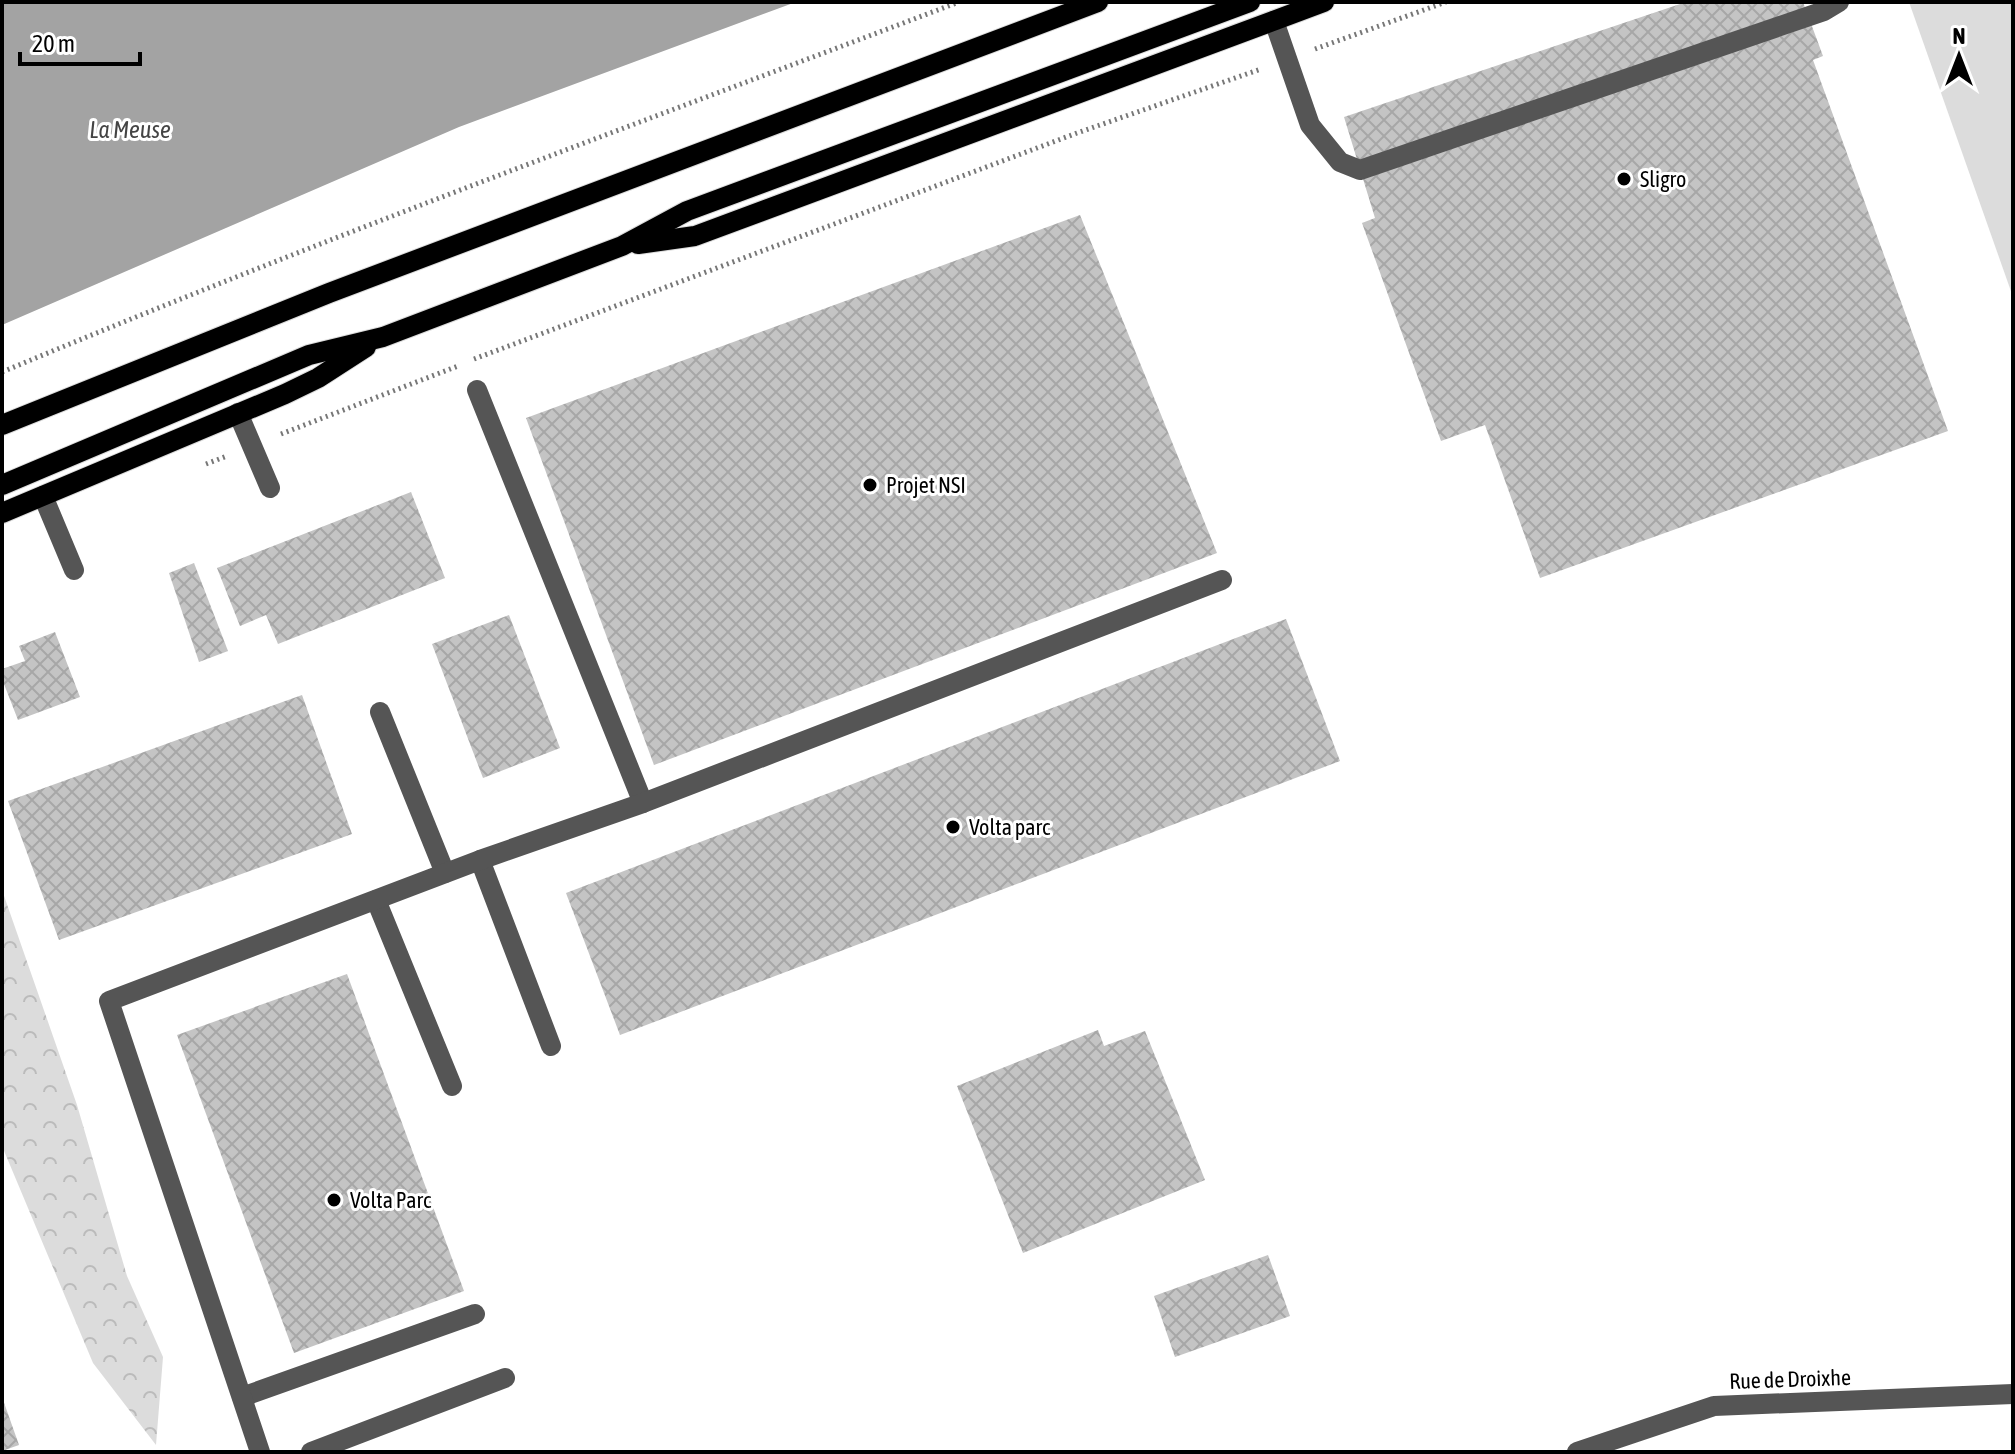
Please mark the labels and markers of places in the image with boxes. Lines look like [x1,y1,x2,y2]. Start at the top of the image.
place label: Sligro [1640,166,1686,192]
marker: Sligro [1615,170,1633,188]
place label: Projet NSI [886,472,966,498]
marker: Projet NSI [861,476,879,494]
place label: Volta parc [969,814,1051,840]
marker: Volta parc [944,818,962,836]
place label: Volta Parc [350,1187,432,1213]
marker: Volta Parc [325,1191,343,1209]

